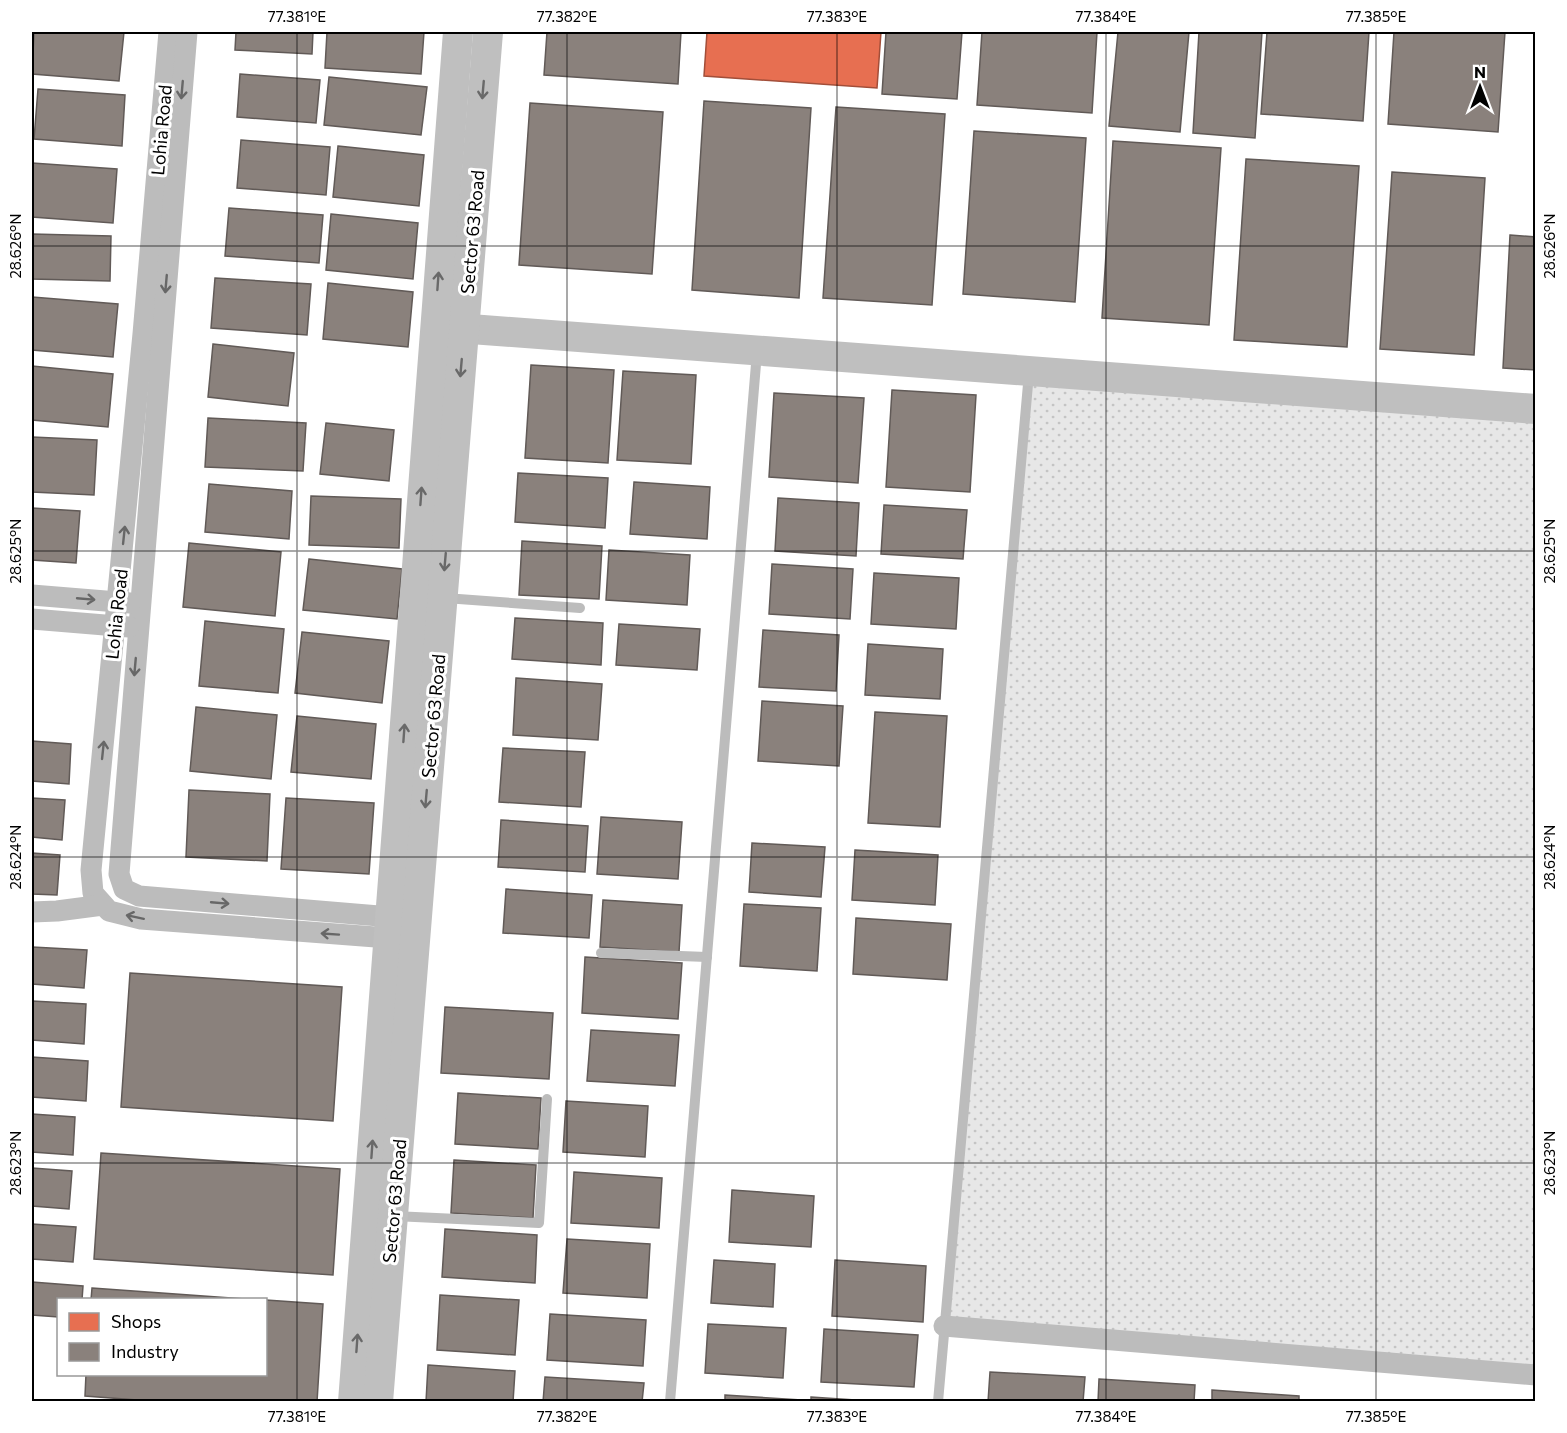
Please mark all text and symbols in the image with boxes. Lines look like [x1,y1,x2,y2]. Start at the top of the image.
text: 77.381°E [268,7,326,25]
text: 77.382°E [537,7,597,25]
text: 77.383°E [807,7,867,25]
text: 77.384°E [1076,7,1137,25]
text: 77.385°E [1346,7,1406,25]
north arrow [1450,57,1510,117]
text: N [1474,62,1486,81]
one-way arrow [176,79,187,99]
one-way arrow [477,79,488,99]
street label: Lohia Road [146,84,176,176]
street label: Sector 63 Road [456,169,488,295]
text: 28.626°N [6,213,24,279]
text: 28.626°N [1540,213,1558,279]
one-way arrow [433,272,444,291]
one-way arrow [160,274,171,294]
one-way arrow [455,357,466,377]
one-way arrow [416,487,427,507]
text: 28.625°N [6,519,24,583]
text: 28.625°N [1540,519,1558,583]
one-way arrow [119,525,130,545]
one-way arrow [439,552,450,572]
street label: Lohia Road [100,568,132,660]
one-way arrow [75,594,95,605]
street label: Sector 63 Road [417,653,449,779]
one-way arrow [129,656,140,676]
one-way arrow [398,723,409,743]
one-way arrow [98,740,109,760]
one-way arrow [420,788,431,808]
text: 28.624°N [6,825,24,889]
text: 28.624°N [1540,825,1558,889]
one-way arrow [209,898,229,909]
one-way arrow [126,911,146,922]
one-way arrow [320,928,340,939]
text: 28.623°N [6,1131,24,1195]
text: 28.623°N [1540,1131,1558,1195]
street label: Sector 63 Road [378,1138,410,1264]
one-way arrow [367,1139,378,1159]
legend [57,1298,267,1376]
text: Shops [111,1310,161,1332]
one-way arrow [352,1334,363,1354]
text: Industry [111,1340,179,1362]
text: 77.381°E [268,1407,326,1425]
text: 77.382°E [537,1407,597,1425]
text: 77.383°E [807,1407,867,1425]
text: 77.384°E [1076,1407,1137,1425]
text: 77.385°E [1346,1407,1406,1425]

